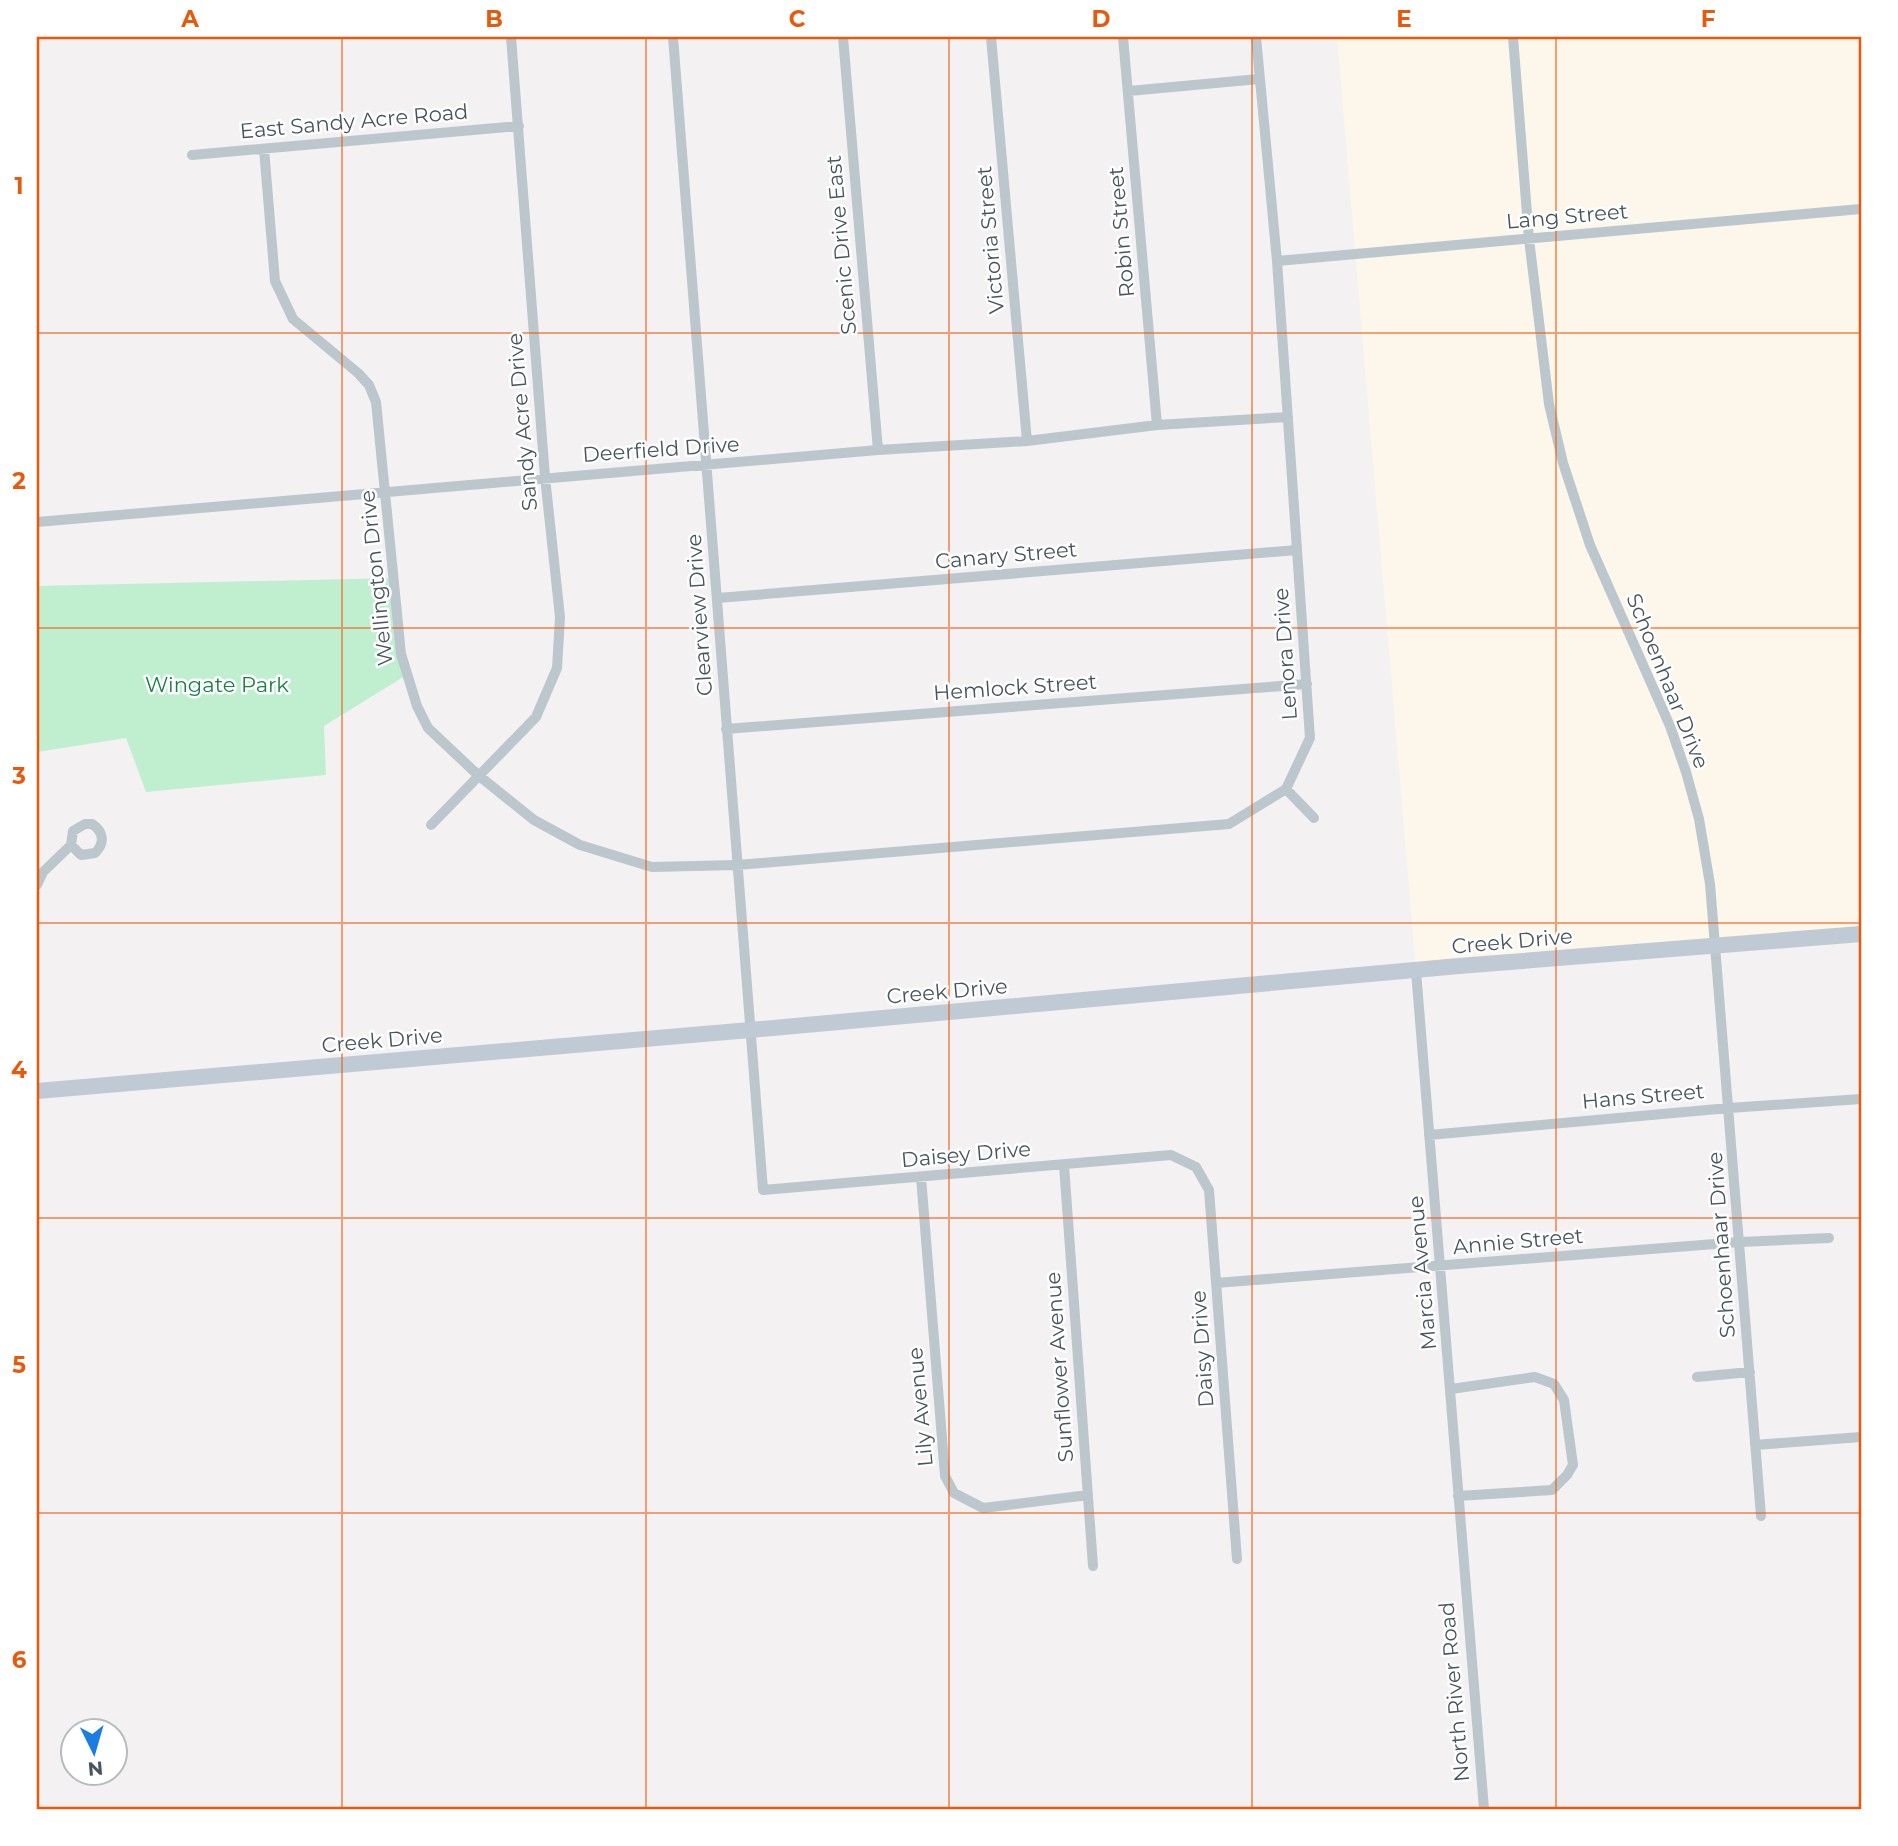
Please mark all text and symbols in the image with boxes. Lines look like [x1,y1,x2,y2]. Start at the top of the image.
text: A [180,5,199,33]
text: B [485,5,503,33]
text: C [789,5,806,33]
text: D [1092,5,1111,33]
text: E [1396,5,1412,33]
text: F [1701,5,1716,33]
street label: East Sandy Acre Road [239,99,469,143]
street label: Scenic Drive East [821,154,861,336]
street label: Victoria Street [971,165,1009,315]
street label: Robin Street [1103,165,1139,299]
text: 1 [14,172,24,200]
street label: Lang Street [1505,198,1629,234]
street label: Sandy Acre Drive [502,332,542,512]
street label: Deerfield Drive [582,431,740,467]
text: 2 [12,467,26,495]
street label: Wellington Drive [354,489,398,667]
street label: Clearview Drive [681,533,717,697]
street label: Canary Street [934,536,1078,574]
street label: Lenora Drive [1268,587,1302,721]
street label: Schoenhaar Drive [1621,590,1715,772]
street label: Hemlock Street [932,669,1098,705]
park label: Wingate Park [145,672,289,697]
text: 3 [11,762,26,790]
street label: Creek Drive [1450,923,1574,959]
street label: Creek Drive [885,973,1009,1009]
street label: Creek Drive [320,1022,444,1058]
text: 4 [11,1056,27,1084]
street label: Hans Street [1581,1078,1705,1114]
street label: Daisey Drive [900,1136,1032,1172]
street label: Schoenhaar Drive [1702,1151,1740,1339]
street label: Marcia Avenue [1403,1195,1441,1351]
street label: Annie Street [1452,1223,1584,1259]
street label: Sunflower Avenue [1040,1271,1078,1463]
street label: Daisy Drive [1185,1290,1219,1408]
street label: Lily Avenue [902,1346,938,1468]
text: 5 [12,1351,26,1379]
street label: North River Road [1434,1601,1474,1783]
text: 6 [12,1646,27,1674]
north arrow [60,1716,130,1786]
text: N [87,1756,104,1781]

